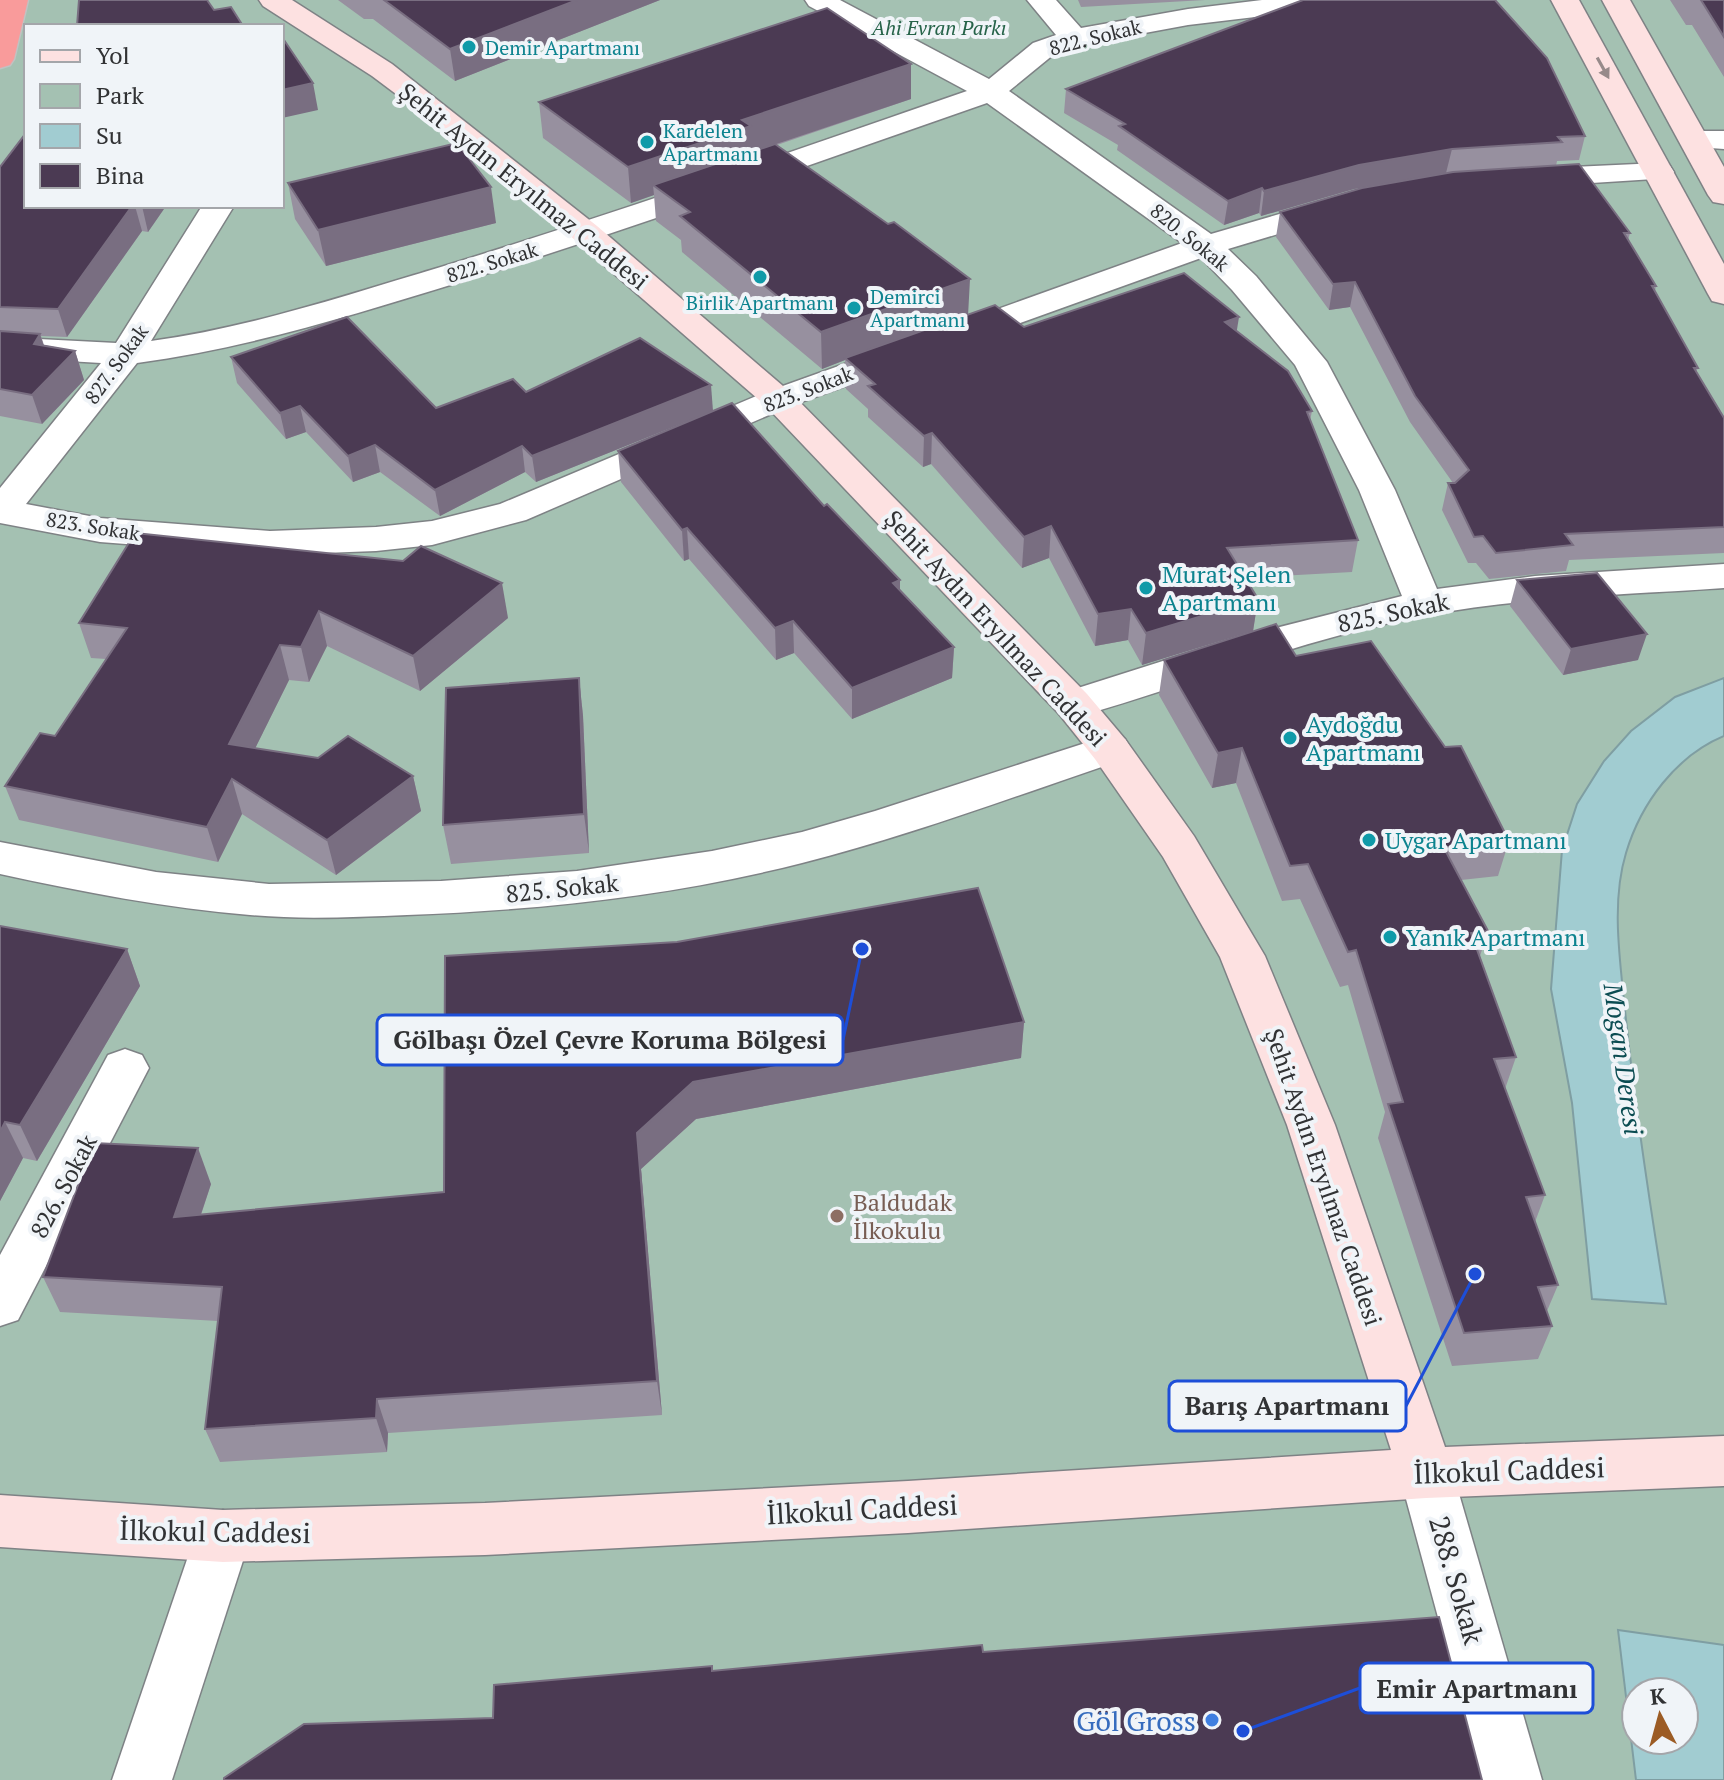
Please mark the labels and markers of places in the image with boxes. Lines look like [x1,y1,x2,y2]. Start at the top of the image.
place label: Demir Apartmanı [485,34,640,61]
marker: Demir Apartmanı [460,38,478,56]
place label: Kardelen Apartmanı [663,117,758,167]
marker: Kardelen Apartmanı [638,133,656,151]
marker: Birlik Apartmanı [751,268,769,286]
place label: Demirci Apartmanı [870,283,965,333]
place label: Birlik Apartmanı [686,289,834,316]
marker: Demirci Apartmanı [845,299,863,317]
place label: Murat Şelen Apartmanı [1162,558,1291,618]
marker: Murat Şelen Apartmanı [1137,579,1155,597]
place label: Aydoğdu Apartmanı [1306,708,1421,768]
marker: Aydoğdu Apartmanı [1281,729,1299,747]
place label: Uygar Apartmanı [1385,824,1567,856]
marker: Uygar Apartmanı [1360,831,1378,849]
place label: Yanık Apartmanı [1406,921,1585,953]
marker: Yanık Apartmanı [1381,928,1399,946]
callout: Gölbaşı Özel Çevre Koruma Bölgesi [377,1015,843,1065]
place label: Baldudak İlkokulu [853,1186,953,1246]
marker: Baldudak İlkokulu [828,1207,846,1225]
callout: Barış Apartmanı [1169,1381,1406,1431]
callout: Emir Apartmanı [1360,1663,1593,1713]
place label: Göl Gross [1076,1702,1196,1739]
marker: Göl Gross [1203,1711,1221,1729]

